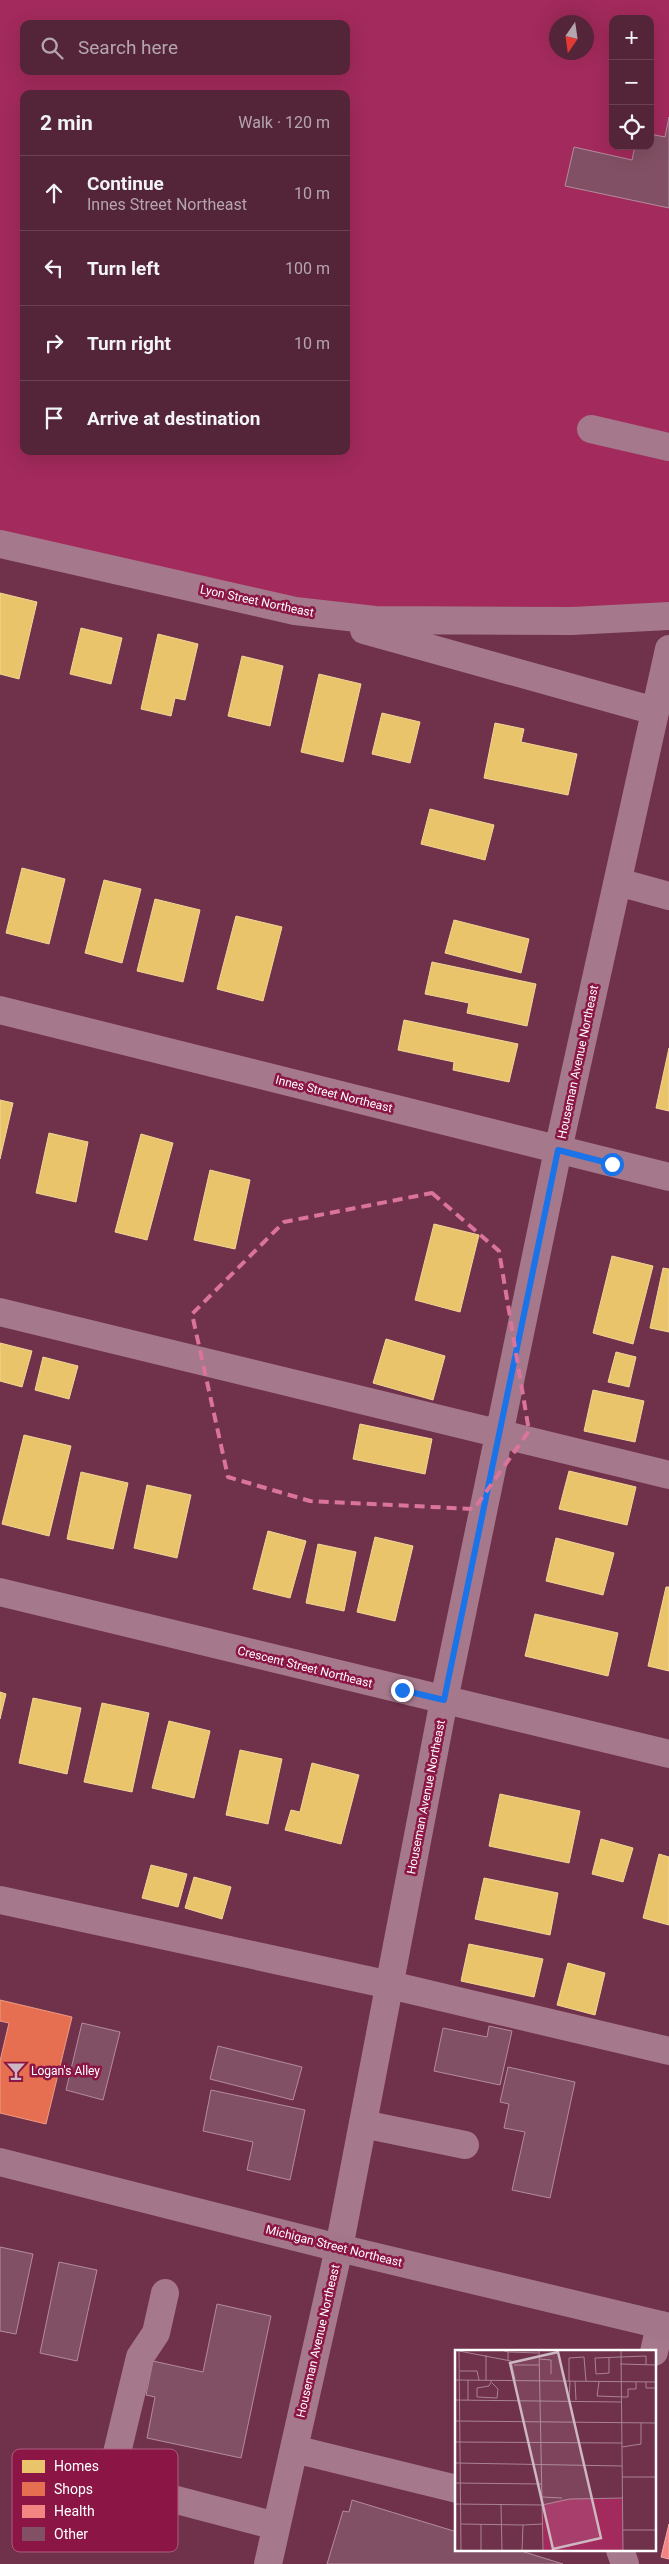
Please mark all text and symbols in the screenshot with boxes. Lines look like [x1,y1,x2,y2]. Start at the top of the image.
north arrow [549,15,594,60]
map controls [609,15,654,150]
button: + [609,15,654,60]
search box [20,20,350,75]
icon: search [38,34,66,62]
text: Search here [78,36,178,59]
button: − [609,60,654,105]
button: locate [609,105,654,150]
text: 2 min [40,111,93,135]
text: Walk · 120 m [238,113,330,132]
text: Continue [87,172,164,195]
icon: ahead [40,179,68,207]
text: 10 m [294,184,330,203]
text: Innes Street Northeast [87,195,247,214]
icon: left [40,254,68,282]
text: Turn left [87,257,160,280]
text: 100 m [285,259,330,278]
icon: right [40,329,68,357]
text: Turn right [87,332,171,355]
text: 10 m [294,334,330,353]
icon: arrive [40,404,68,432]
text: Arrive at destination [87,407,260,430]
street label: Lyon Street Northeast [199,582,315,620]
street label: Houseman Avenue Northeast [555,984,601,1140]
street label: Innes Street Northeast [274,1073,394,1115]
route start [601,1153,624,1176]
street label: Crescent Street Northeast [236,1643,374,1691]
route end [391,1679,414,1702]
street label: Houseman Avenue Northeast [404,1719,448,1875]
bar icon: Logan's Alley [5,2060,27,2082]
place label: Logan's Alley [31,2064,100,2078]
street label: Michigan Street Northeast [264,2222,404,2270]
street label: Houseman Avenue Northeast [294,2263,342,2419]
inset map [455,2350,656,2552]
legend [12,2449,178,2552]
text: Homes [54,2458,99,2474]
text: Shops [54,2481,93,2497]
text: Health [54,2503,95,2519]
text: Other [54,2526,88,2542]

